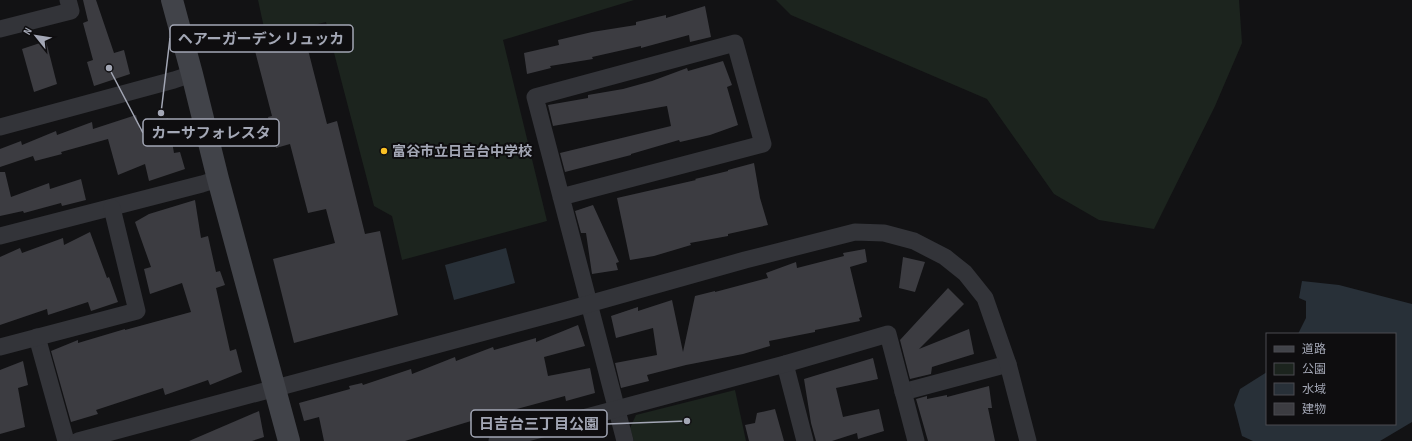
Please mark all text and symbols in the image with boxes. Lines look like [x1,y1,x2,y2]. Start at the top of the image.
north arrow [16,16,56,56]
text: N [21,25,35,37]
callout: ヘアーガーデン リュッカ [170,25,353,52]
text: ヘアーガーデン リュッカ [178,30,344,49]
callout: カーサフォレスタ [143,119,279,146]
text: カーサフォレスタ [151,124,271,143]
place label: 富谷市立日吉台中学校 [392,143,532,160]
marker: 富谷市立日吉台中学校 [379,146,389,156]
legend [1266,333,1396,425]
text: 道路 [1302,342,1326,357]
text: 公園 [1302,362,1326,377]
text: 水域 [1302,382,1326,397]
text: 建物 [1302,402,1326,417]
callout: 日吉台三丁目公園 [471,410,607,437]
text: 日吉台三丁目公園 [479,415,599,434]

